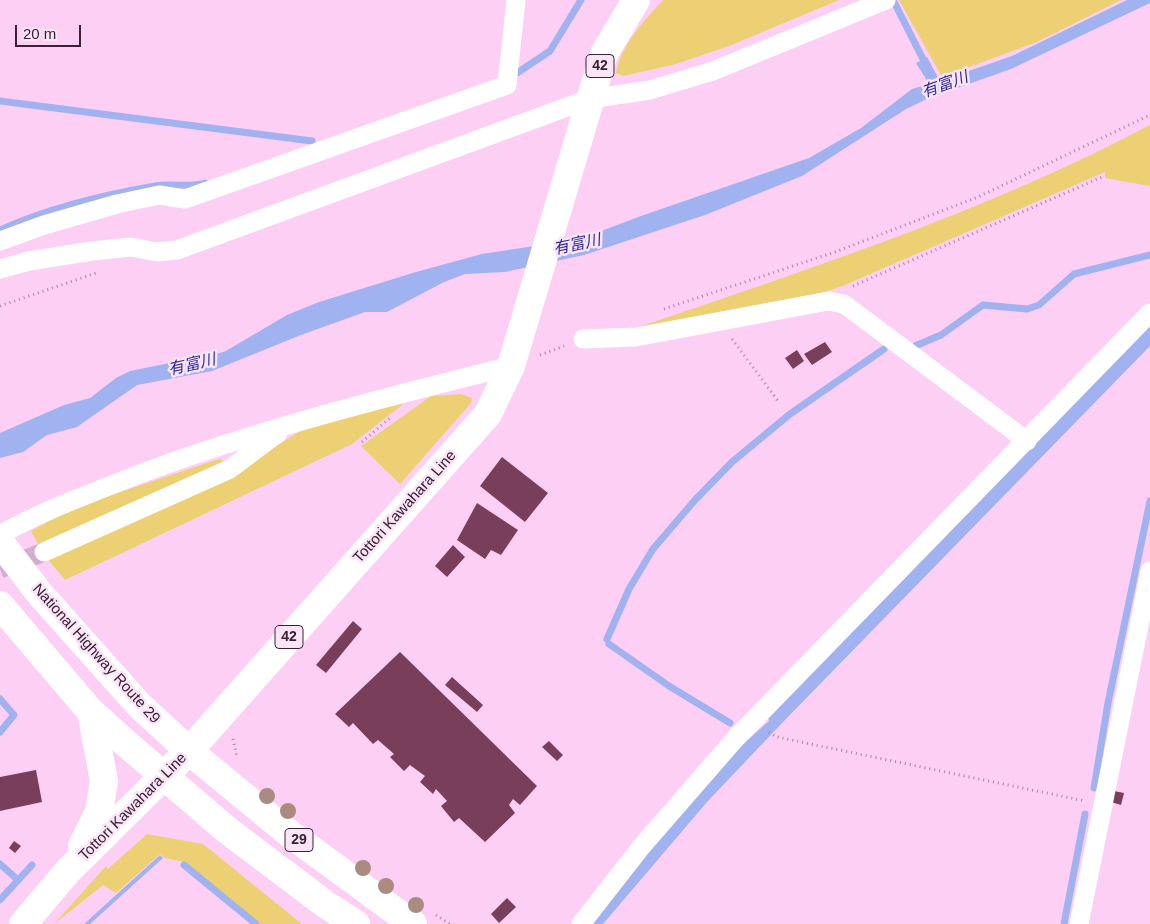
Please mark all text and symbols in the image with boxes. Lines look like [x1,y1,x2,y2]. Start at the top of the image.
scale bar [18,15,84,47]
text: 20 m [23,25,56,42]
road number: 42 [586,54,614,78]
water label: 有富川 [919,68,971,102]
water label: 有富川 [552,231,602,259]
water label: 有富川 [166,350,218,380]
street label: Tottori Kawahara Line [350,447,460,567]
street label: National Highway Route 29 [28,580,164,728]
road number: 42 [275,626,303,649]
street label: Tottori Kawahara Line [75,749,191,865]
road number: 29 [285,828,313,852]

